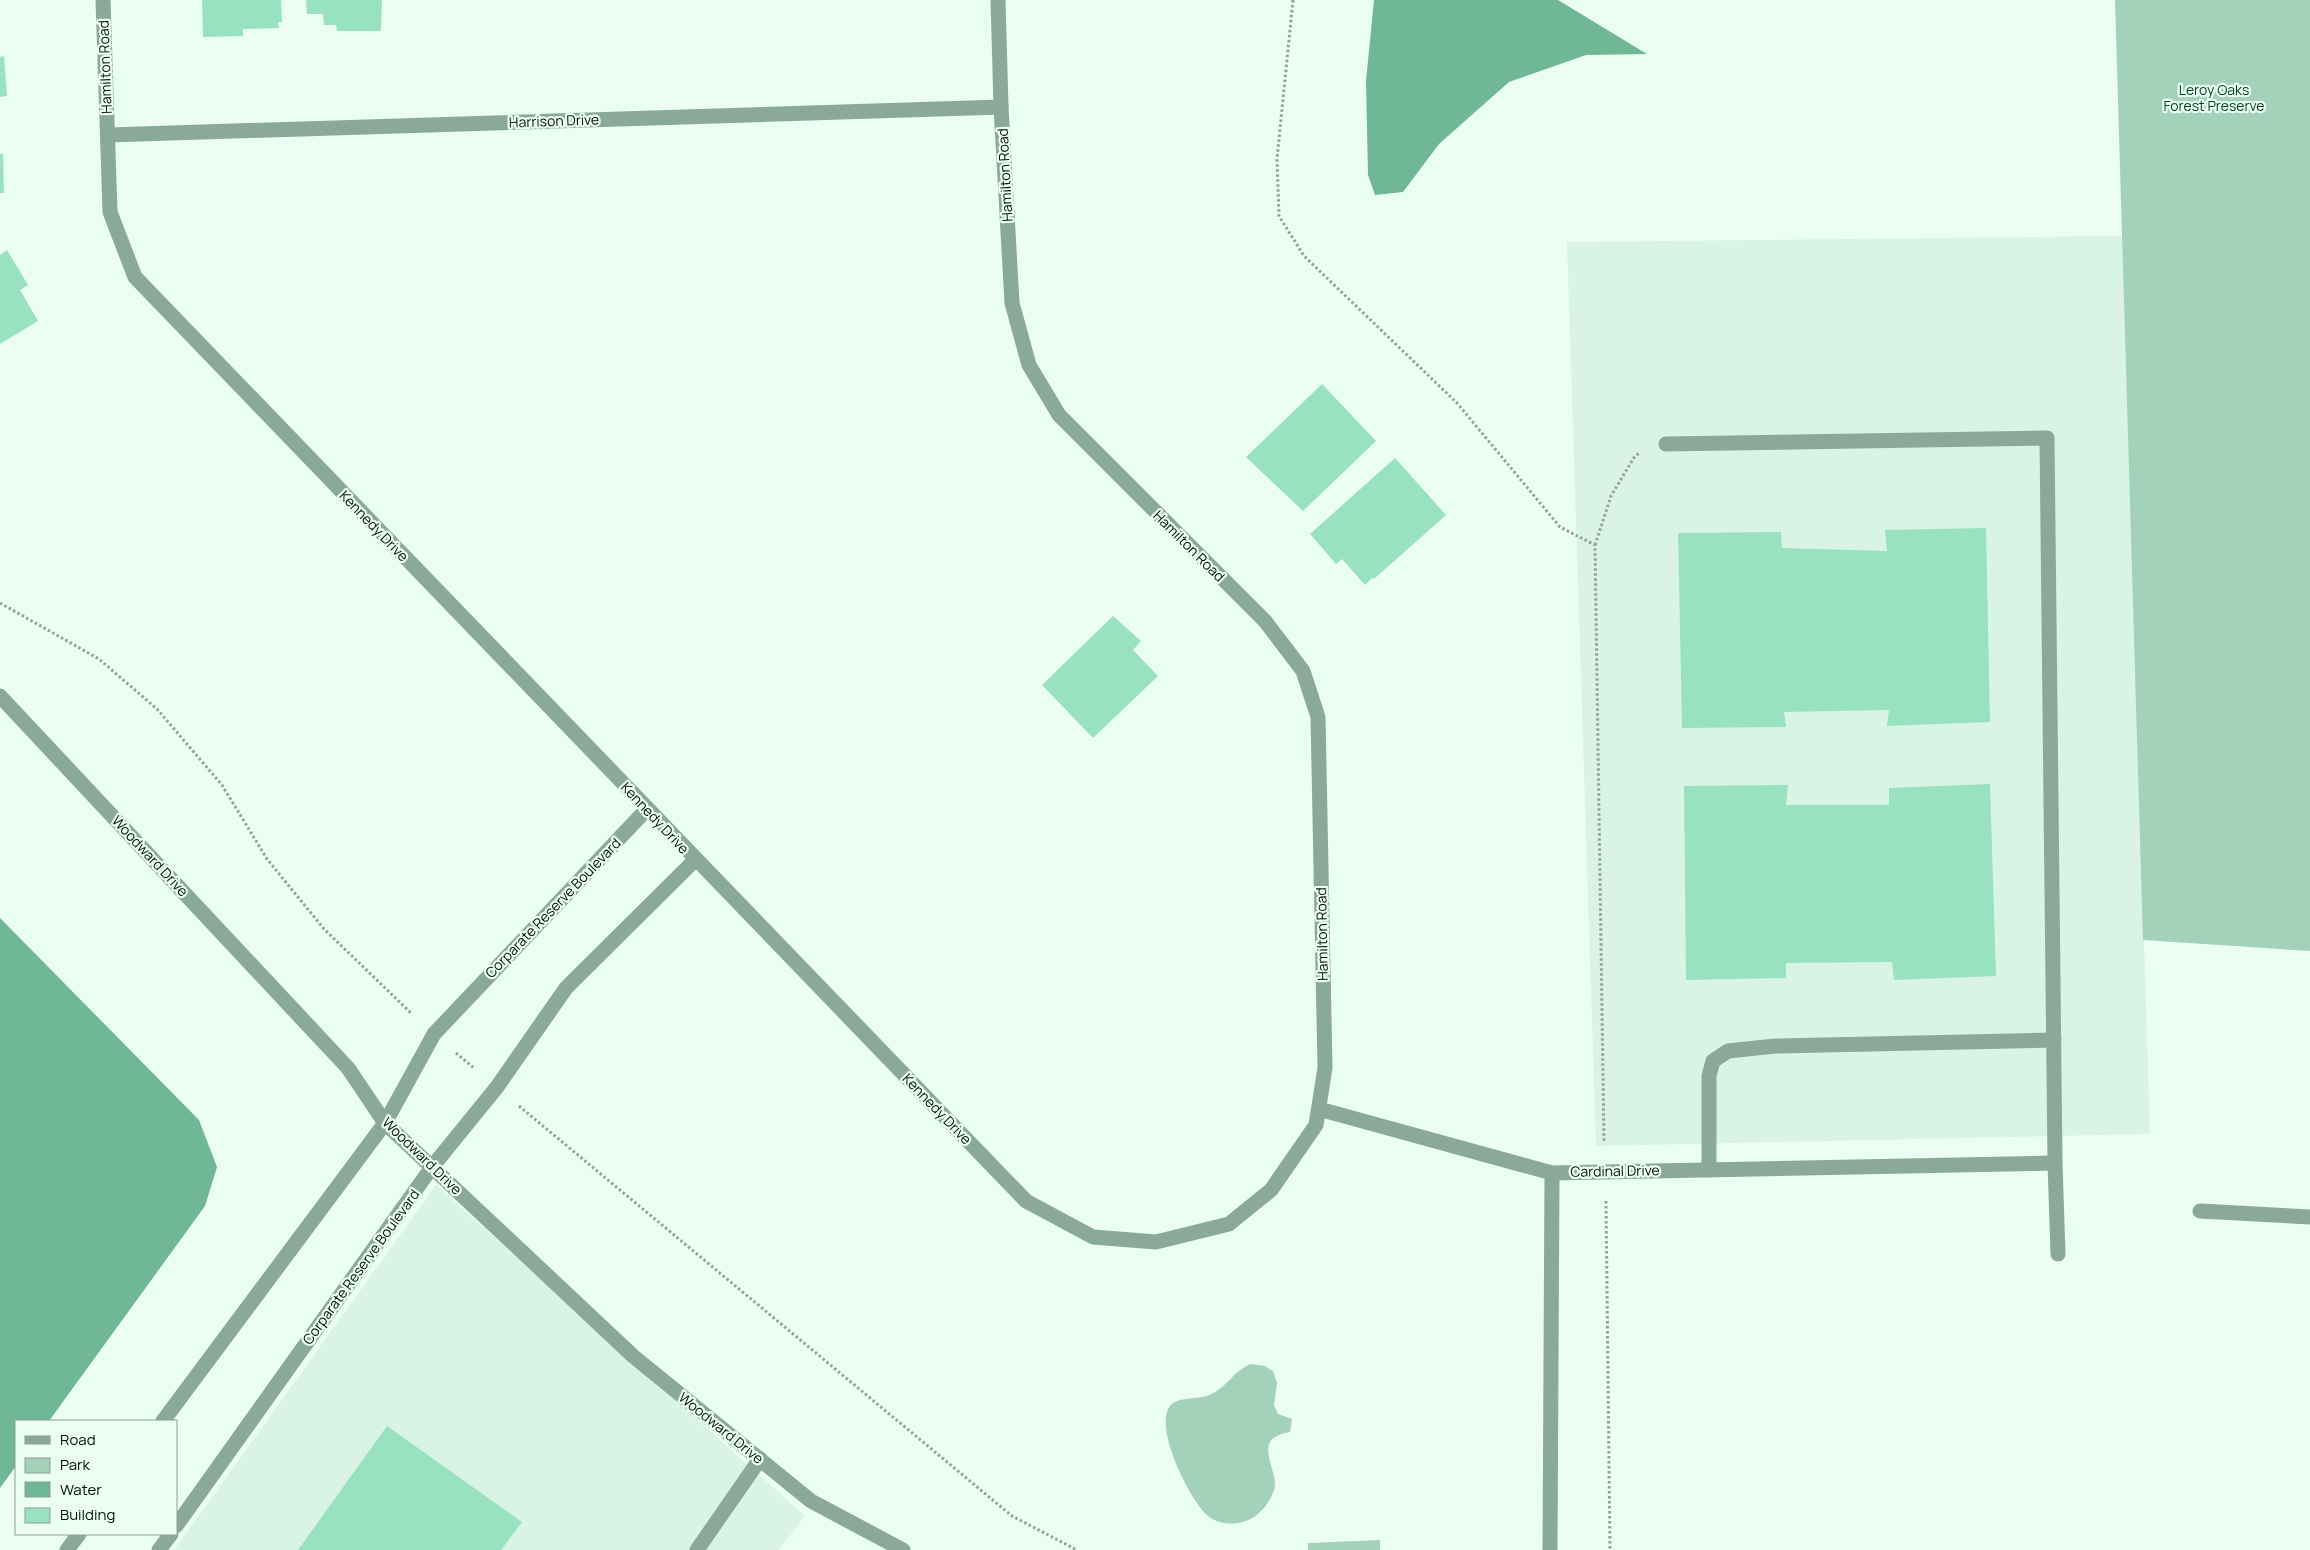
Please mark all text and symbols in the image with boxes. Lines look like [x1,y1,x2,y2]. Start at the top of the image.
street label: Hamilton Road [93,20,116,114]
park label: Leroy Oaks Forest Preserve [2163,80,2265,115]
street label: Harrison Drive [509,109,599,132]
street label: Hamilton Road [993,128,1016,222]
street label: Kennedy Drive [336,486,413,565]
street label: Hamilton Road [1150,506,1229,585]
street label: Kennedy Drive [617,778,694,858]
street label: Woodward Drive [108,811,193,900]
street label: Corparate Reserve Boulevard [481,834,625,982]
street label: Hamilton Road [1311,887,1332,981]
street label: Kennedy Drive [899,1069,976,1148]
street label: Woodward Drive [378,1113,466,1199]
street label: Cardinal Drive [1570,1160,1660,1181]
street label: Corparate Reserve Boulevard [298,1185,423,1348]
street label: Woodward Drive [675,1388,768,1468]
legend [15,1420,178,1535]
text: Road [60,1429,96,1450]
text: Park [60,1454,90,1475]
text: Water [60,1479,102,1500]
text: Building [60,1504,115,1525]

